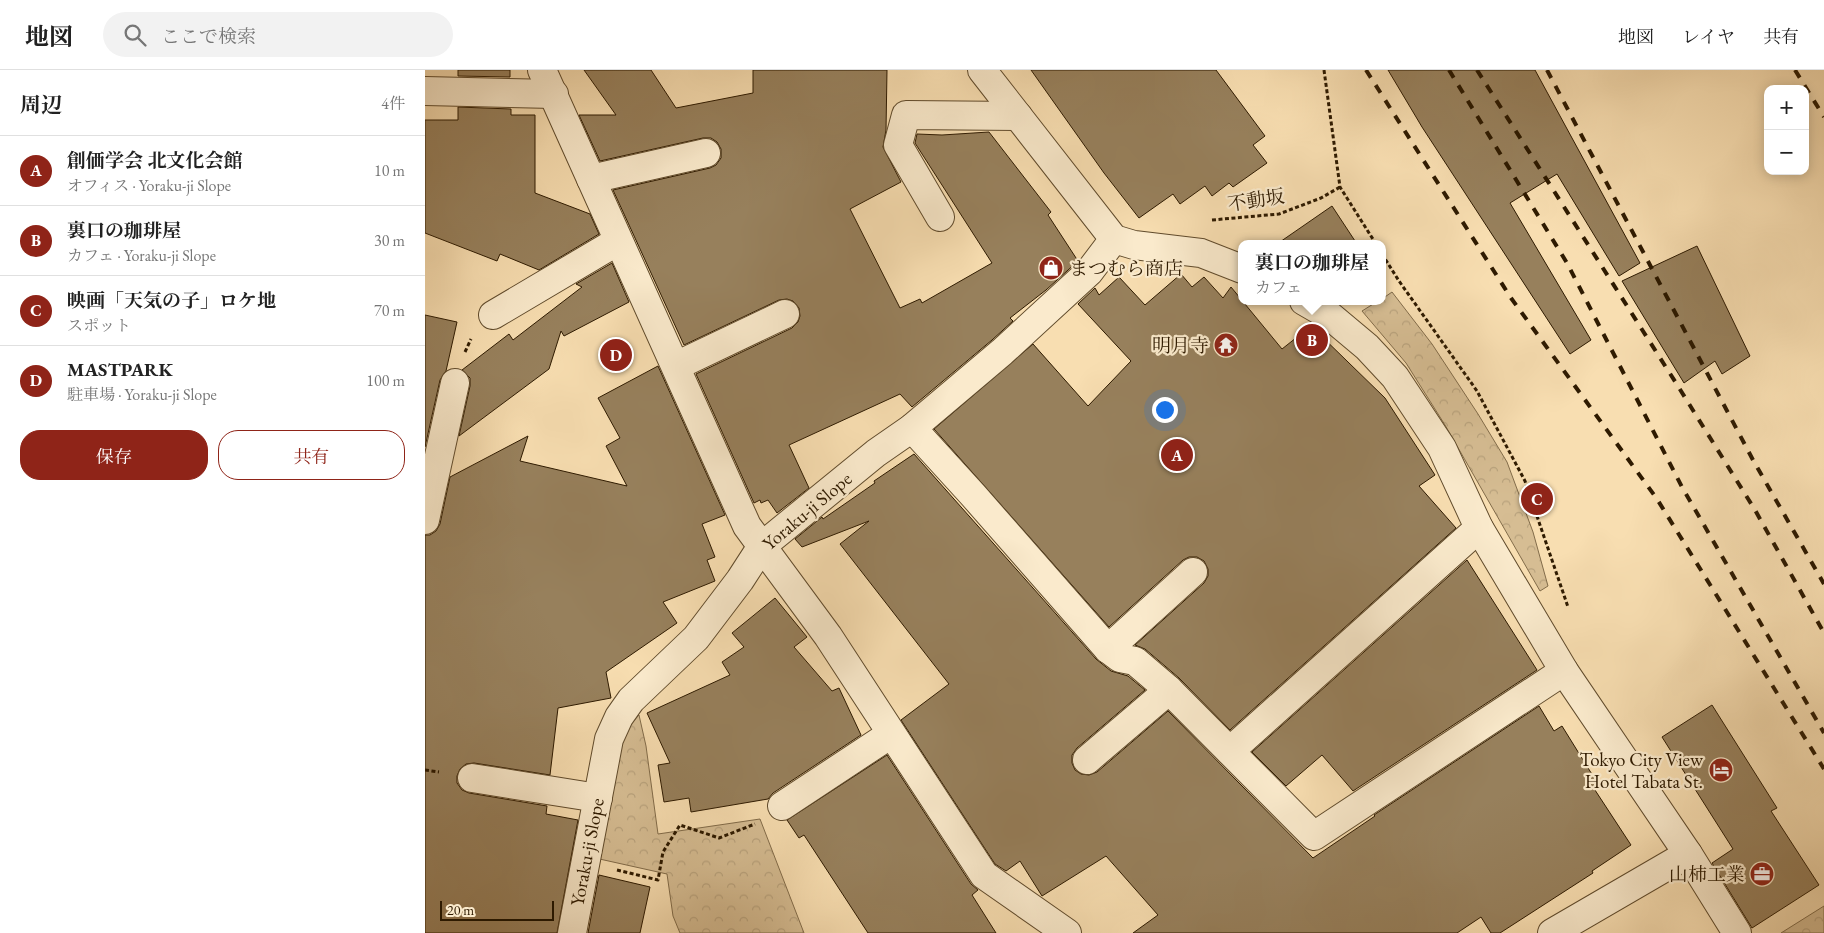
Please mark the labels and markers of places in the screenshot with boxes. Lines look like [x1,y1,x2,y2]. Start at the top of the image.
shop icon: まつむら商店 [1038,255,1064,281]
place label: まつむら商店 [1069,256,1183,281]
pin: B [1296,321,1328,359]
temple icon: 明月寺 [1213,332,1239,358]
place label: 明月寺 [1152,333,1209,358]
pin: D [600,336,632,374]
pin: A [1161,436,1193,474]
pin: C [1521,480,1553,518]
place label: Tokyo City View Hotel Tabata St. [1579,747,1704,794]
hotel icon: Tokyo City View Hotel Tabata St. [1708,757,1734,783]
office icon: 山柿工業 [1749,861,1775,887]
place label: 山柿工業 [1669,862,1745,887]

